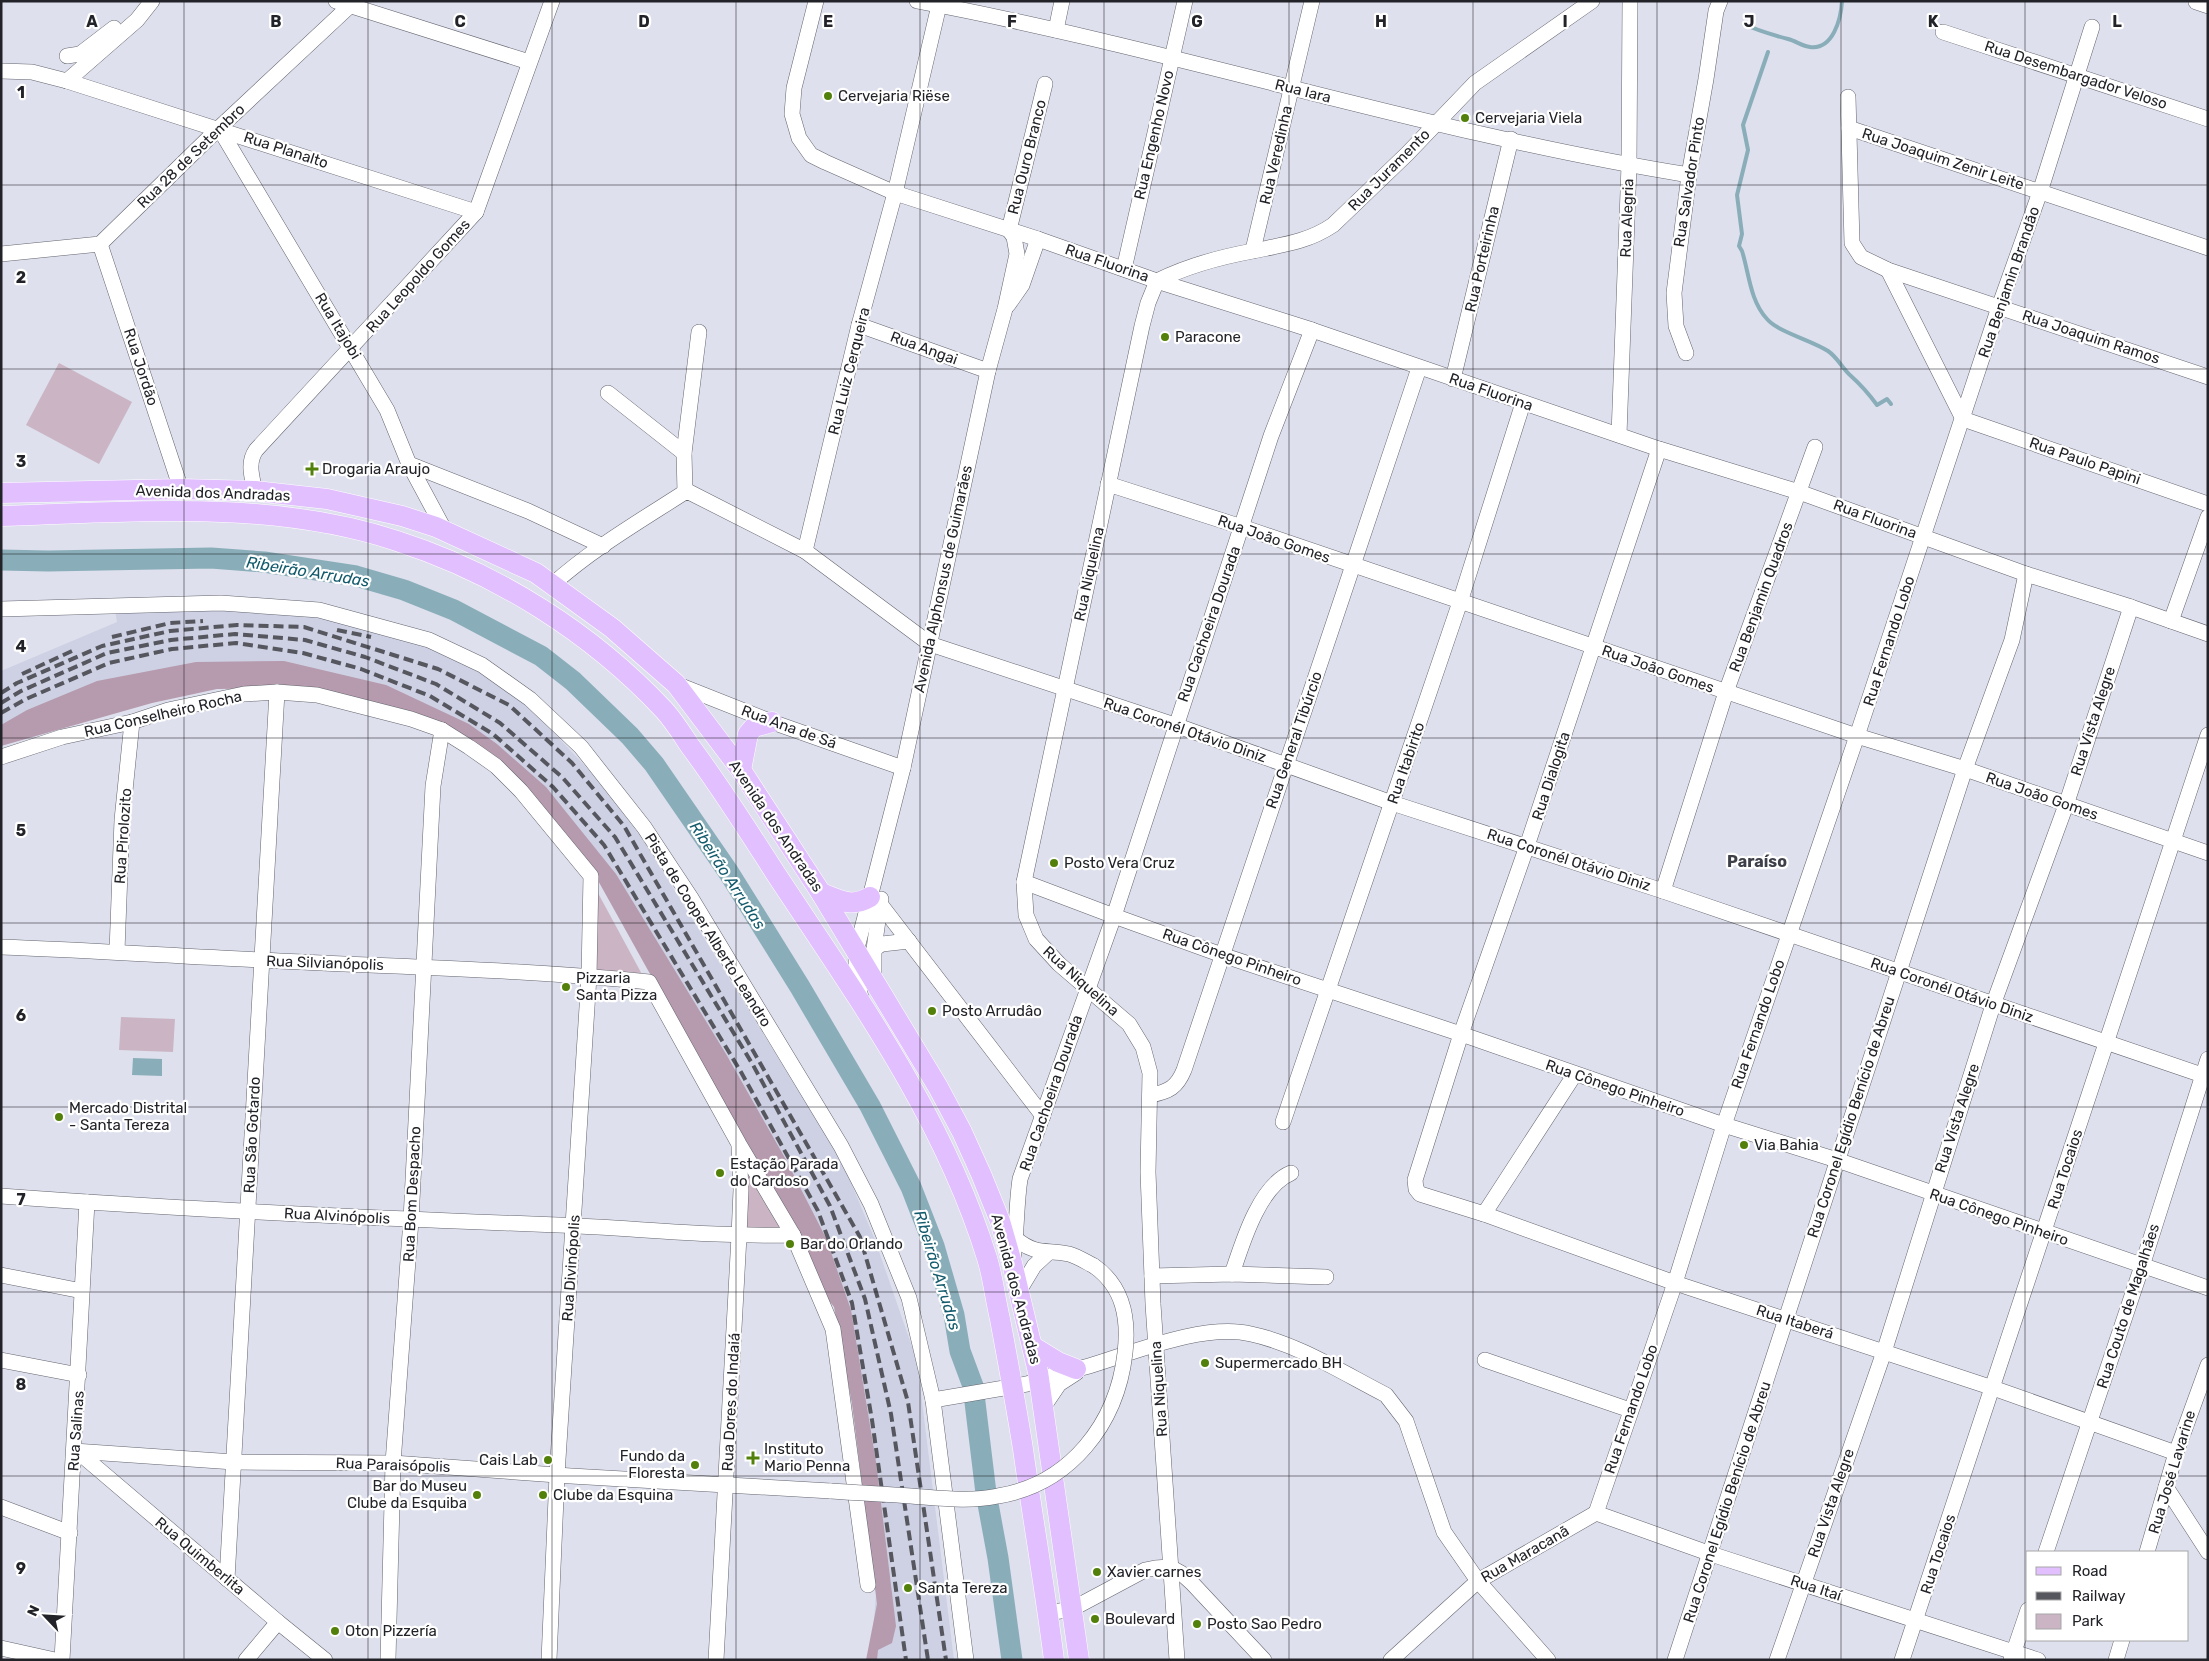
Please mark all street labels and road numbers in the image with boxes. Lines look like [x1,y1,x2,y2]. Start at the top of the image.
street label: Rua Desembargador Veloso [1982,37,2170,113]
street label: Rua Engenho Novo [1130,69,1178,201]
street label: Rua Iara [1273,75,1333,107]
street label: Rua Ouro Branco [1004,98,1050,216]
street label: Rua 28 de Setembro [134,100,248,212]
street label: Rua Veredinha [1256,104,1296,206]
street label: Rua Salvador Pinto [1670,116,1708,248]
street label: Rua Joaquim Zenir Leite [1860,124,2026,194]
street label: Rua Juramento [1344,125,1434,215]
street label: Rua Planalto [241,128,331,172]
street label: Rua Alegria [1617,178,1637,258]
street label: Rua Porteirinha [1461,204,1503,314]
street label: Rua Benjamin Brandão [1975,204,2043,360]
street label: Rua Leopoldo Gomes [362,215,474,337]
street label: Rua Fluorina [1063,240,1151,286]
street label: Rua Itajobi [311,290,365,362]
street label: Rua Luiz Cerqueira [824,305,874,437]
street label: Rua Joaquim Ramos [2020,306,2162,368]
street label: Rua Jordão [120,326,162,408]
street label: Rua Angai [888,327,960,369]
street label: Rua Fluorina [1447,369,1535,415]
street label: Rua Paulo Papini [2027,434,2143,488]
street label: Avenida Alphonsus de Guimarães [910,463,976,694]
street label: Avenida dos Andradas [135,481,291,505]
street label: Rua Fluorina [1831,496,1919,542]
street label: Rua João Gomes [1215,511,1333,567]
street label: Rua Benjamin Quadros [1725,519,1797,674]
street label: Rua Niquelina [1070,525,1108,623]
street label: Rua Cachoeira Dourada [1174,544,1244,704]
street label: Rua Fernando Lobo [1859,574,1919,708]
street label: Rua João Gomes [1599,641,1717,697]
street label: Rua Vista Alegre [2067,664,2119,778]
street label: Rua General Tibúrcio [1262,669,1326,811]
street label: Rua Conselheiro Rocha [82,687,244,741]
street label: Rua Coronél Otávio Diniz [1101,694,1269,766]
street label: Rua Ana de Sá [739,701,839,753]
street label: Rua Itabirito [1384,720,1428,806]
street label: Rua Dialogita [1528,729,1574,823]
street label: Avenida dos Andradas [725,757,827,896]
street label: Rua João Gomes [1983,768,2101,824]
street label: Rua Pirolozito [111,787,135,885]
street label: Rua Coronél Otávio Diniz [1485,825,1653,895]
street label: Pista de Cooper Alberto Leandro [641,830,775,1030]
street label: Rua Cônego Pinheiro [1160,925,1304,989]
street label: Rua Niquelina [1039,942,1123,1020]
street label: Rua Silvianópolis [266,952,385,974]
street label: Rua Coronél Otávio Diniz [1868,954,2036,1026]
street label: Rua Fernando Lobo [1727,957,1789,1091]
street label: Rua Coronel Egídio Benício de Abreu [1803,994,1899,1240]
street label: Rua Cachoeira Dourada [1016,1013,1086,1173]
street label: Rua Cônego Pinheiro [1543,1056,1687,1120]
street label: Rua Vista Alegre [1931,1061,1983,1175]
street label: Rua São Gotardo [240,1076,264,1194]
street label: Rua Bom Despacho [399,1126,425,1262]
street label: Rua Tocaios [2044,1127,2086,1211]
street label: Rua Cônego Pinheiro [1927,1185,2071,1249]
street label: Rua Alvinópolis [283,1204,391,1228]
street label: Avenida dos Andradas [987,1212,1045,1366]
street label: Rua Divinópolis [558,1214,584,1322]
street label: Rua Couto de Magalhães [2093,1221,2163,1391]
street label: Rua Itaberá [1754,1301,1836,1343]
street label: Rua Dores do Indaiá [718,1332,744,1472]
street label: Rua Niquelina [1147,1341,1171,1437]
street label: Rua Fernando Lobo [1600,1342,1662,1476]
street label: Rua Coronel Egídio Benício de Abreu [1679,1379,1775,1625]
street label: Rua Salinas [64,1390,88,1472]
street label: Rua José Lavarine [2145,1408,2199,1536]
street label: Rua Vista Alegre [1804,1446,1858,1560]
street label: Rua Paraisópolis [335,1454,451,1476]
street label: Rua Tocaios [1917,1512,1959,1596]
street label: Rua Quimberlita [152,1513,248,1599]
street label: Rua Maracanã [1478,1522,1572,1586]
street label: Rua Itaí [1788,1571,1845,1605]

